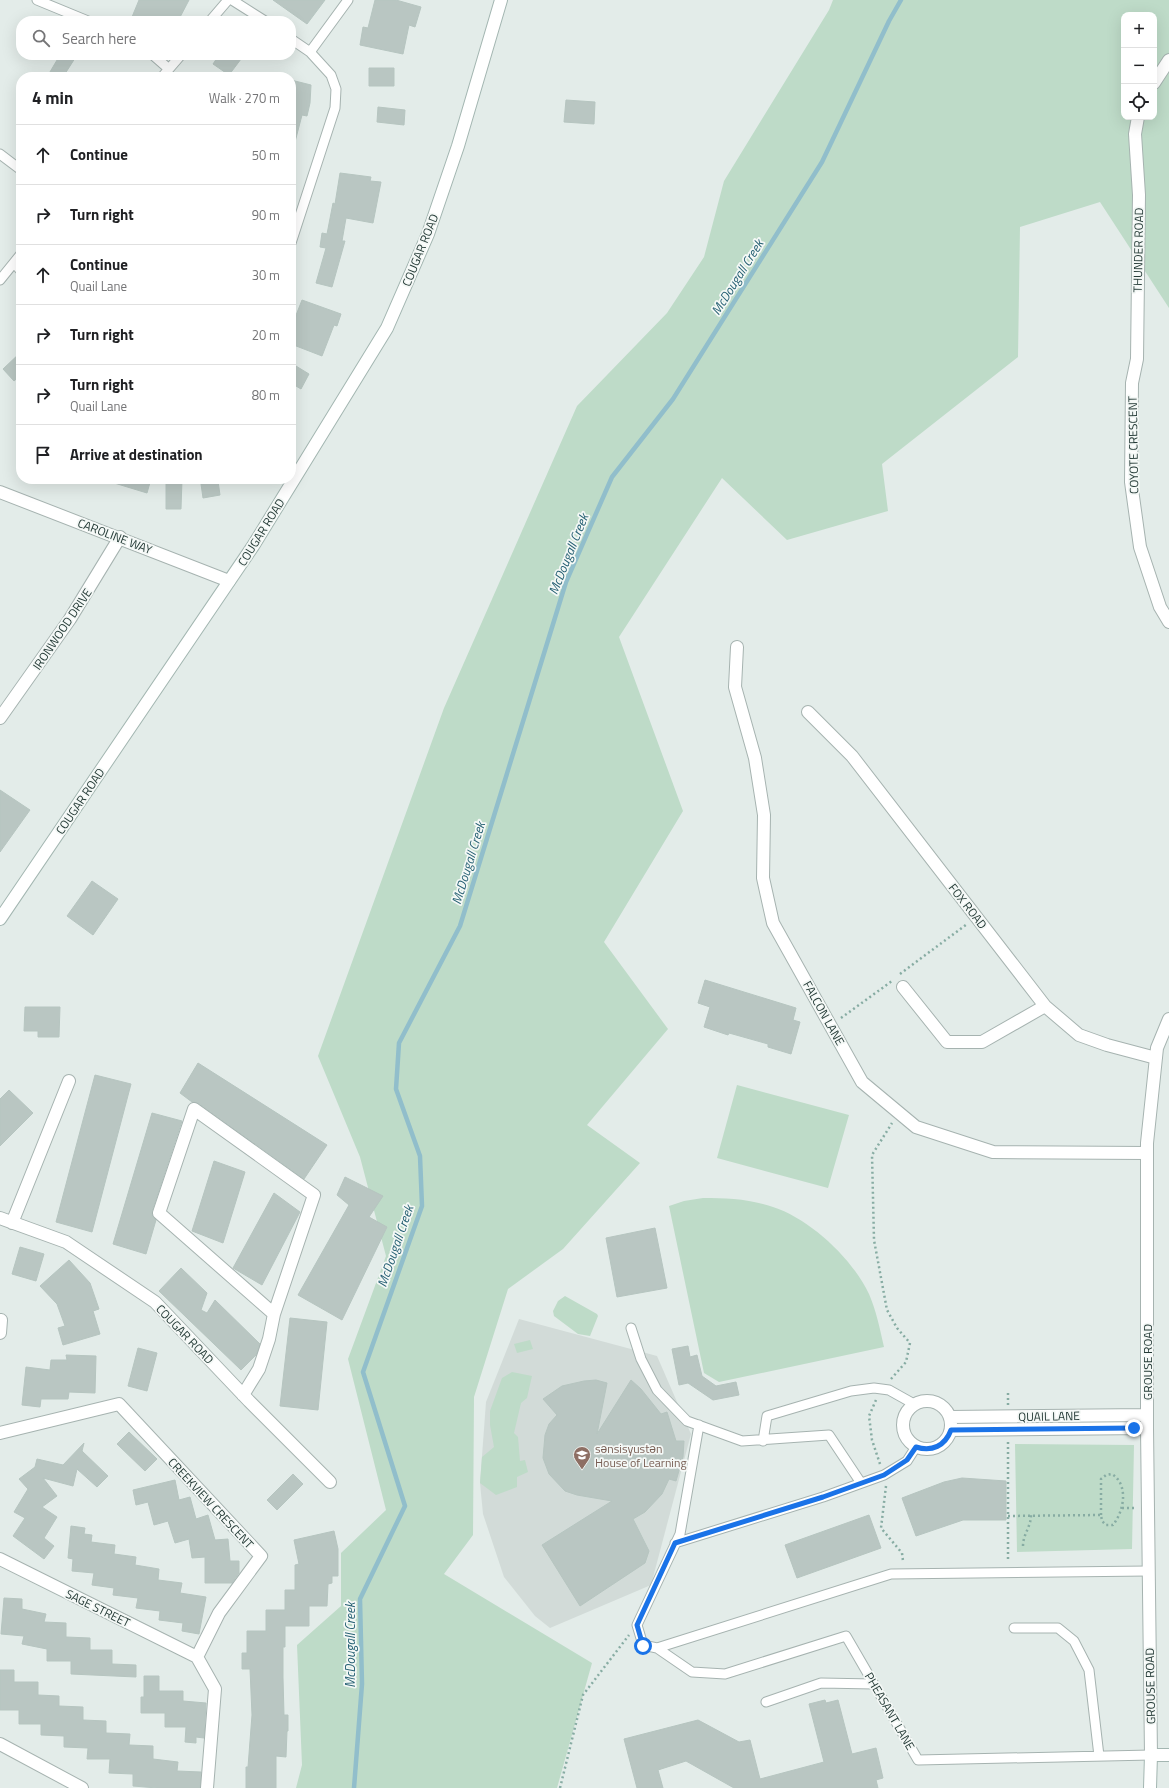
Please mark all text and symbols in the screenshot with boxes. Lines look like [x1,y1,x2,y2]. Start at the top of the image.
map controls [1121,12,1157,120]
button: + [1121,12,1157,48]
search box [16,16,296,60]
icon: search [30,27,52,49]
text: Search here [62,27,136,50]
button: − [1121,48,1157,84]
button: locate [1121,84,1157,120]
text: 4 min [32,85,73,111]
text: Walk · 270 m [209,88,280,108]
text: Continue [70,143,128,166]
icon: ahead [32,144,54,166]
text: 50 m [252,145,280,165]
text: Turn right [70,203,134,226]
icon: right [32,204,54,226]
text: 90 m [252,205,280,225]
street label: THUNDER ROAD [1128,207,1148,293]
street label: COUGAR ROAD [397,211,443,289]
water label: McDougall Creek [706,234,769,319]
text: Continue [70,253,128,276]
icon: ahead [32,264,54,286]
text: 30 m [252,265,280,285]
text: Quail Lane [70,276,127,296]
text: Turn right [70,323,134,346]
icon: right [32,324,54,346]
text: 20 m [252,325,280,345]
text: Turn right [70,373,134,396]
icon: right [32,384,54,406]
text: 80 m [252,385,280,405]
street label: COYOTE CRESCENT [1123,395,1143,494]
text: Quail Lane [70,396,127,416]
text: Arrive at destination [70,443,203,466]
icon: arrive [32,444,54,466]
street label: COUGAR ROAD [233,494,290,570]
water label: McDougall Creek [543,509,594,597]
street label: CAROLINE WAY [75,513,156,559]
street label: IRONWOOD DRIVE [28,584,97,674]
street label: COUGAR ROAD [51,764,109,838]
water label: McDougall Creek [446,817,491,907]
street label: FOX ROAD [944,879,992,933]
street label: FALCON LANE [798,977,850,1049]
water label: McDougall Creek [372,1200,419,1290]
street label: COUGAR ROAD [152,1300,219,1368]
street label: GROUSE ROAD [1138,1324,1157,1400]
street label: QUAIL LANE [1018,1406,1080,1426]
route end [1125,1419,1143,1437]
place label: sənsisyustən House of Learning [595,1439,687,1472]
school or university icon: sənsisyustən House of Learning [572,1445,592,1470]
street label: CREEKVIEW CRESCENT [164,1453,259,1553]
street label: SAGE STREET [62,1584,134,1632]
water label: McDougall Creek [340,1600,360,1688]
route start [634,1637,652,1655]
street label: GROUSE ROAD [1140,1647,1160,1724]
street label: PHEASANT LANE [860,1669,920,1754]

